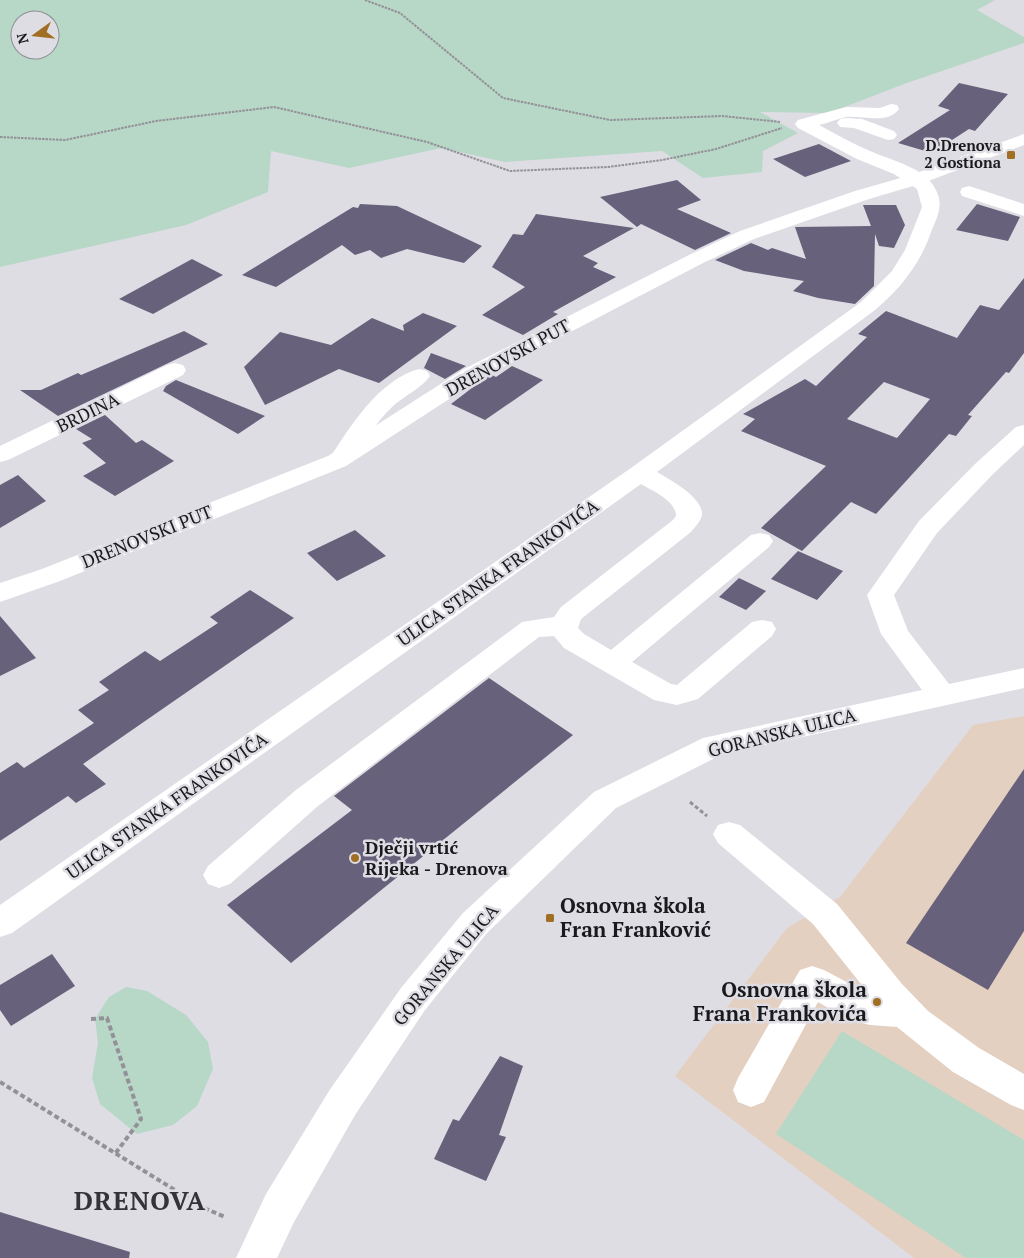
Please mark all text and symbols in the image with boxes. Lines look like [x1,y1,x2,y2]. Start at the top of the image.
north arrow [10,10,60,60]
text: N [11,31,33,46]
place label: D.Drenova 2 Gostiona [924,135,1002,172]
marker: D.Drenova 2 Gostiona [1005,149,1017,161]
street label: DRENOVSKI PUT [441,313,574,401]
street label: BRDINA [52,386,124,438]
street label: ULICA STANKA FRANKOVIĆA [392,493,603,651]
street label: DRENOVSKI PUT [78,499,215,573]
street label: GORANSKA ULICA [705,702,859,762]
street label: ULICA STANKA FRANKOVIĆA [61,726,272,884]
place label: Dječji vrtić Rijeka - Drenova [365,835,508,880]
marker: Dječji vrtić Rijeka - Drenova [349,852,361,864]
place label: Osnovna škola Fran Franković [560,891,711,943]
street label: GORANSKA ULICA [387,898,504,1030]
marker: Osnovna škola Fran Franković [544,912,556,924]
place label: Osnovna škola Frana Frankovića [693,975,867,1027]
marker: Osnovna škola Frana Frankovića [871,996,883,1008]
district label: DRENOVA [74,1183,206,1217]

